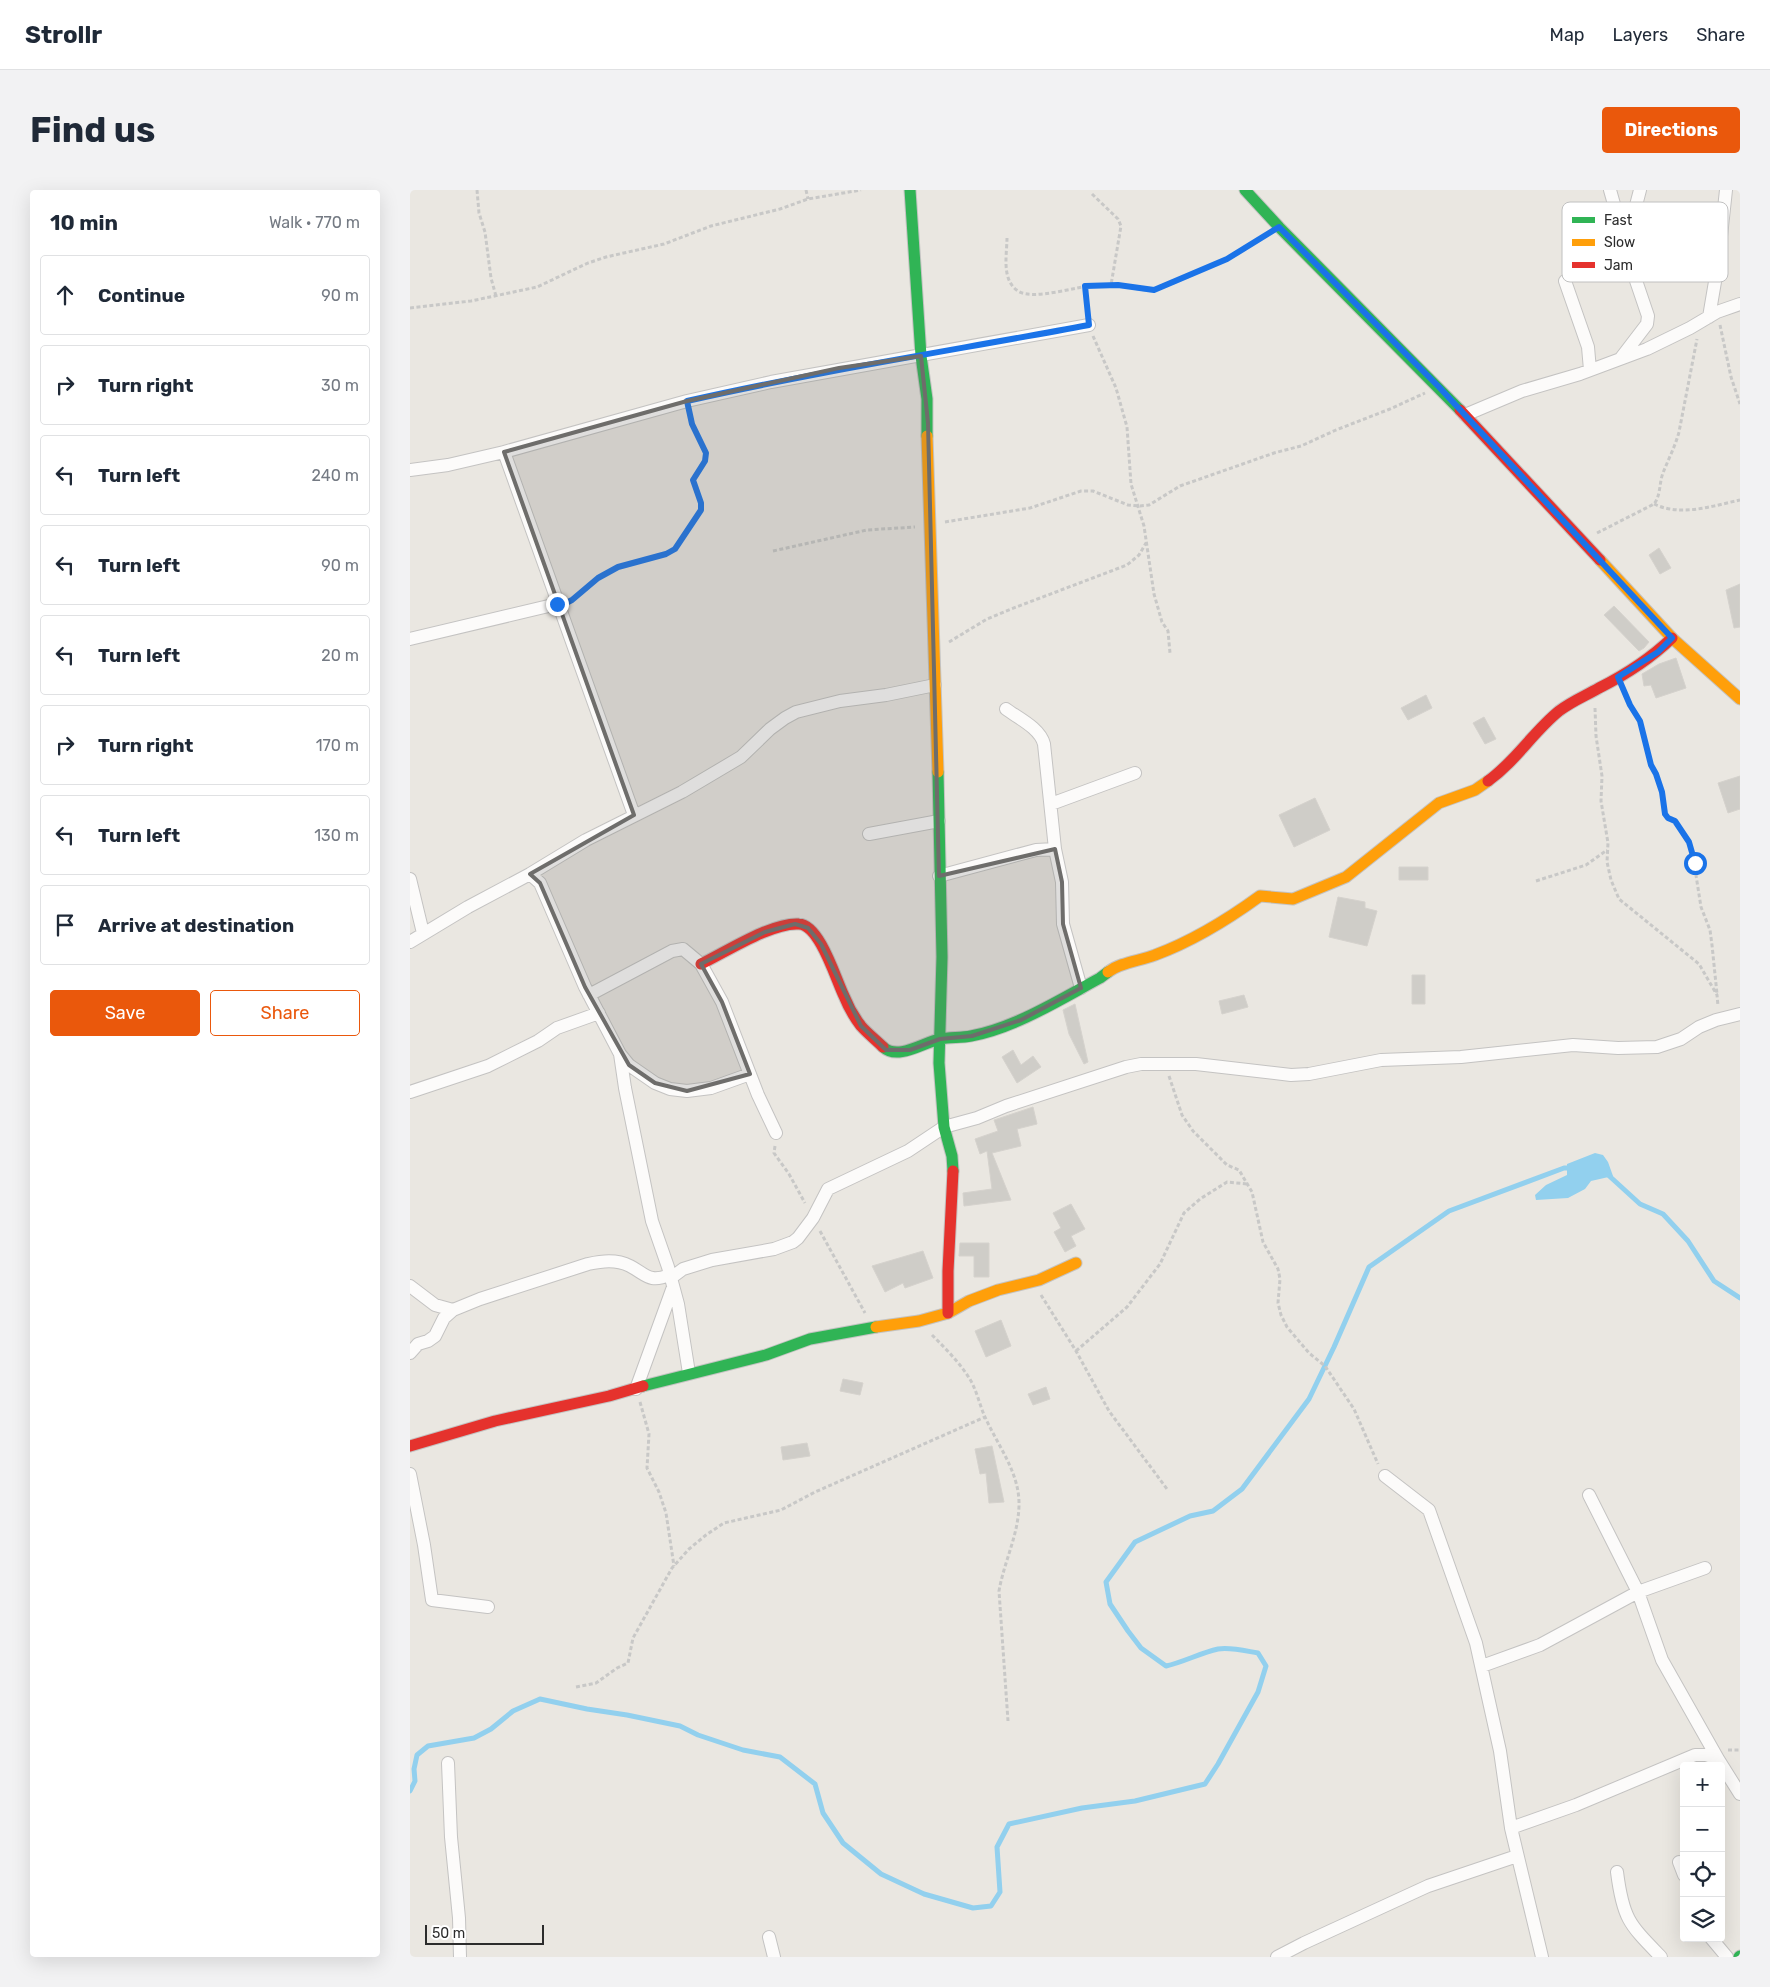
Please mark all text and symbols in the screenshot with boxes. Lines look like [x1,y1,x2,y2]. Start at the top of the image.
text: Strollr [25,21,102,49]
text: Map [1550,24,1585,46]
text: Layers [1613,24,1668,46]
text: Share [1696,24,1745,46]
button: Directions [1602,107,1740,153]
text: Find us [30,109,155,151]
legend [1562,202,1728,282]
text: 10 min [50,210,118,235]
text: Fast [1604,212,1633,229]
text: Walk · 770 m [269,213,360,232]
text: Slow [1604,234,1635,251]
text: Jam [1604,257,1633,274]
icon: ahead [51,281,79,309]
text: Continue [98,284,185,307]
text: 90 m [321,286,359,305]
icon: right [51,371,79,399]
text: Turn right [98,374,193,397]
text: 30 m [321,376,359,395]
icon: left [51,461,79,489]
text: Turn left [98,464,180,487]
text: 240 m [312,466,359,485]
icon: left [51,551,79,579]
text: Turn left [98,554,180,577]
text: 90 m [321,556,359,575]
route end [546,593,569,616]
icon: left [51,641,79,669]
text: Turn left [98,644,180,667]
text: 20 m [321,646,359,665]
icon: right [51,731,79,759]
text: Turn right [98,734,193,757]
text: 170 m [316,736,359,755]
icon: left [51,821,79,849]
text: Turn left [98,824,180,847]
text: 130 m [314,826,359,845]
route start [1684,852,1707,875]
icon: arrive [51,911,79,939]
text: Arrive at destination [98,914,294,937]
button: Save [50,990,200,1036]
button: Share [210,990,360,1036]
map controls [1680,1762,1725,1942]
button: + [1680,1762,1725,1807]
button: − [1680,1807,1725,1852]
button: locate [1680,1852,1725,1897]
button: layers [1680,1897,1725,1942]
scale bar [425,1922,544,1945]
text: 50 m [432,1925,465,1942]

